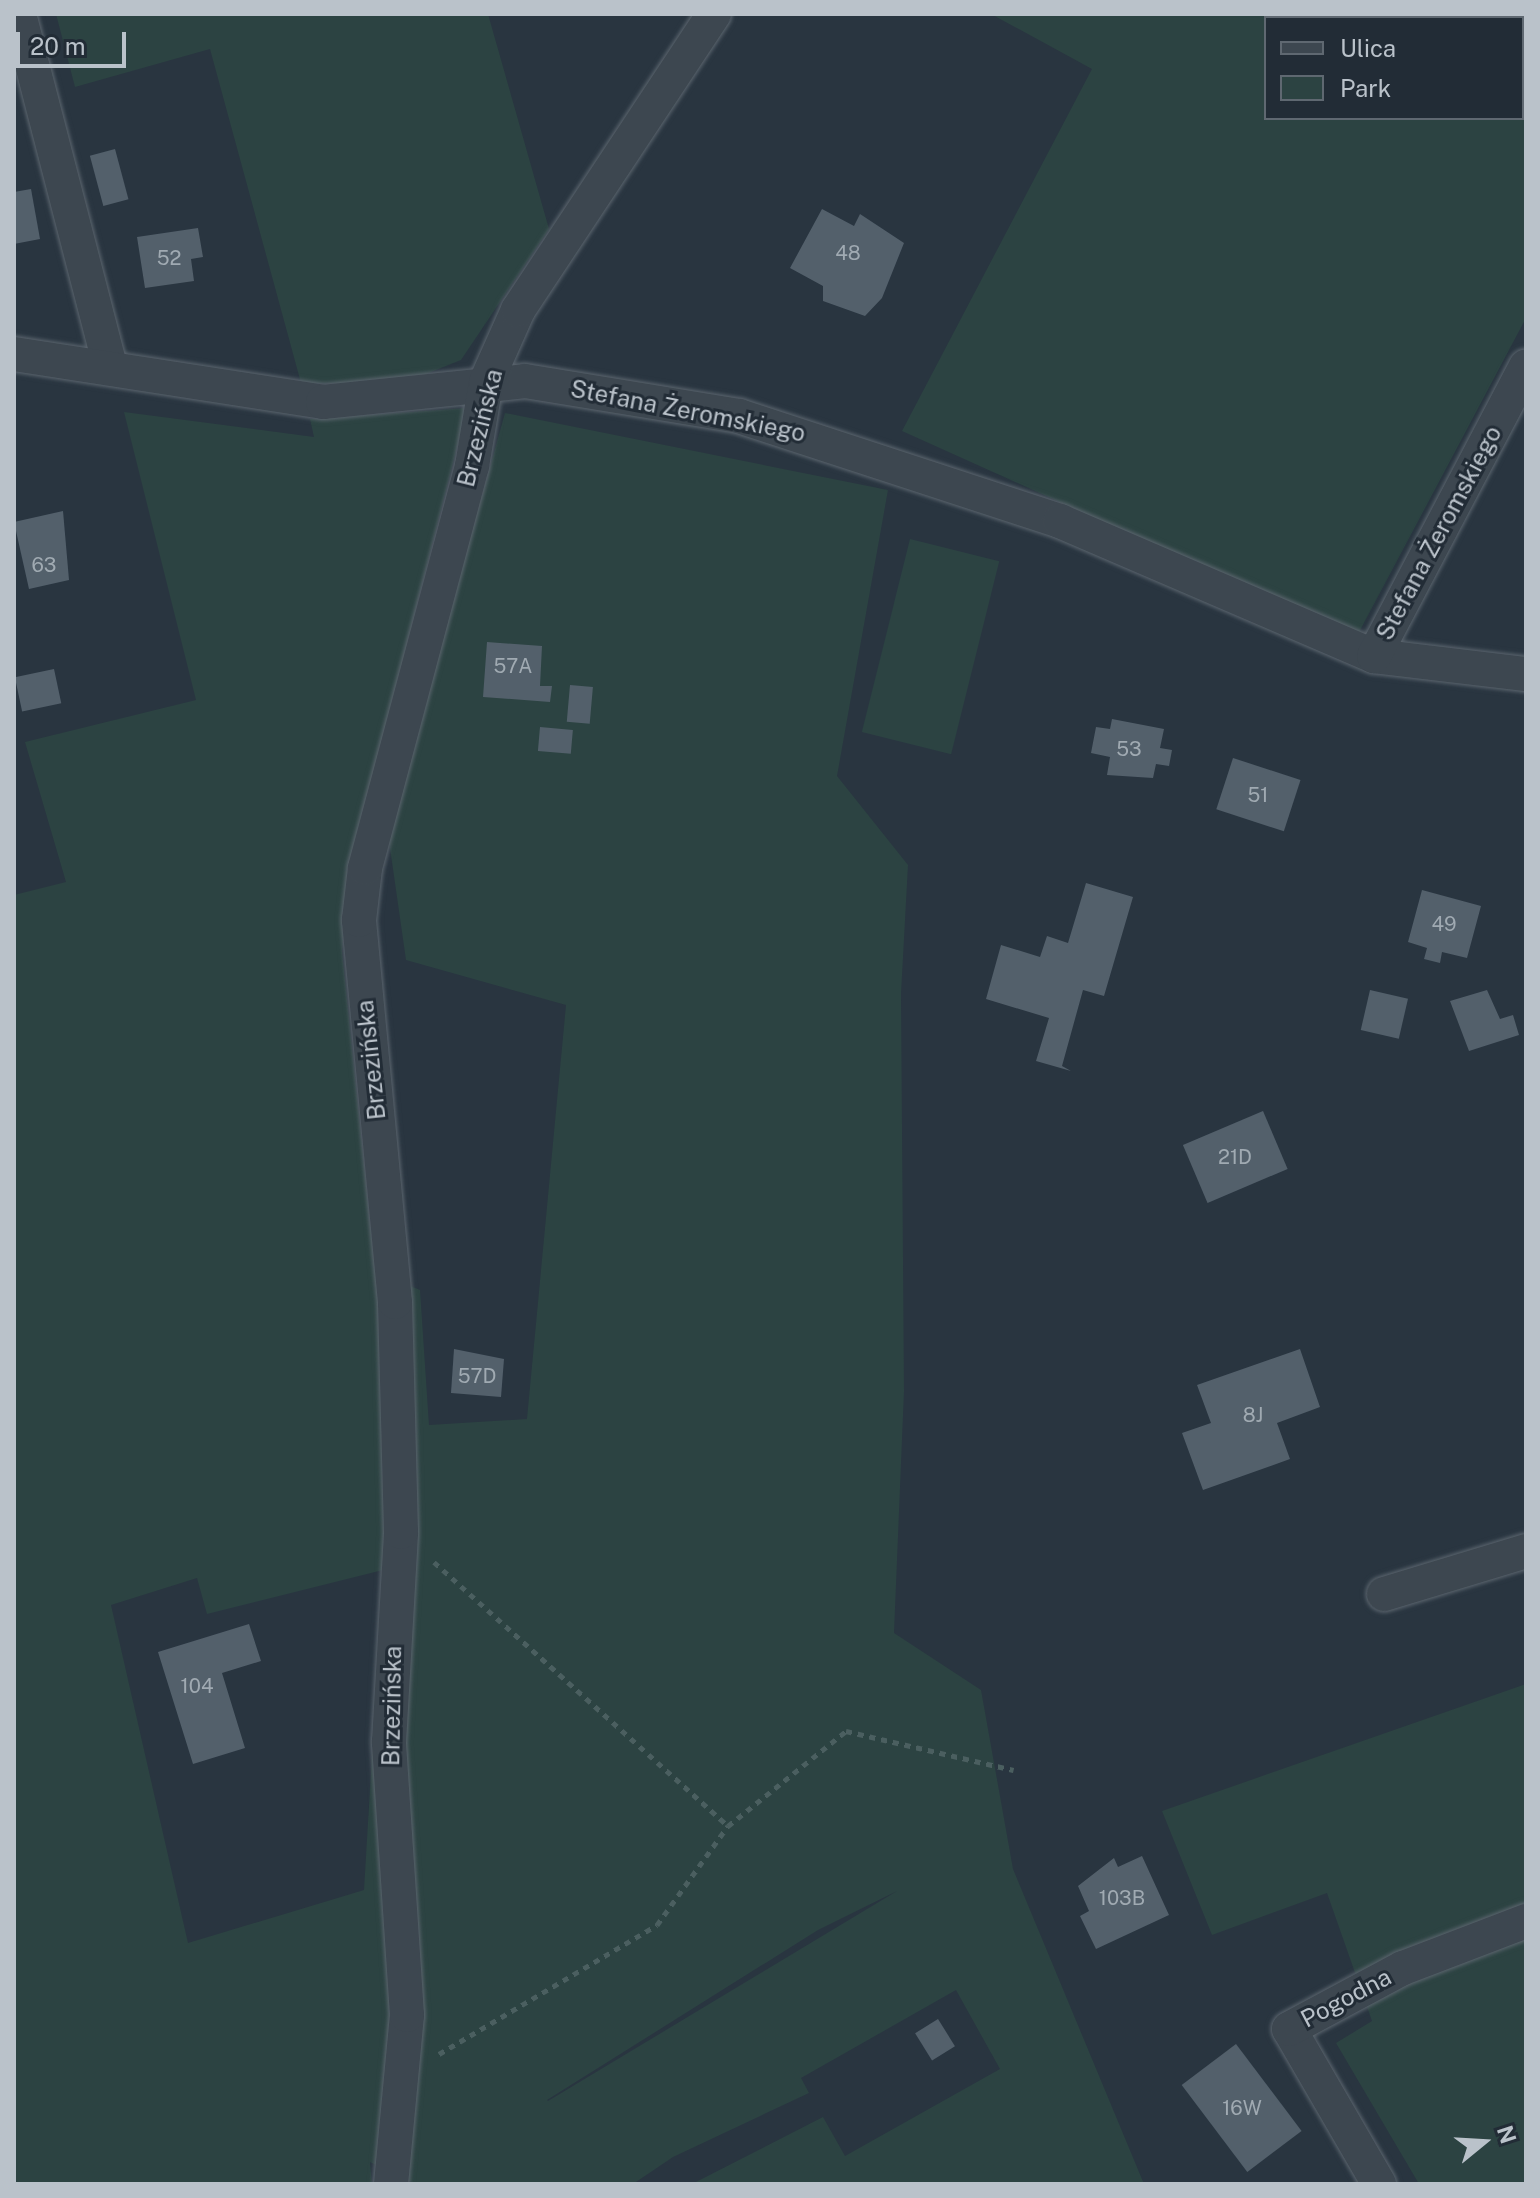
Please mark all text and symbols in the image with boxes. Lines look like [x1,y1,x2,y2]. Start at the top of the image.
scale bar [20,16,130,66]
legend [1264,16,1524,120]
text: 20 m [30,32,86,60]
text: Ulica [1340,34,1396,62]
text: Park [1340,74,1391,102]
house number: 48 [835,241,861,265]
house number: 52 [157,246,181,270]
street label: Brzezińska [451,366,509,490]
street label: Stefana Żeromskiego [568,374,808,448]
street label: Stefana Żeromskiego [1370,421,1508,645]
house number: 63 [32,553,56,577]
house number: 57A [493,654,533,678]
house number: 53 [1116,737,1142,761]
house number: 51 [1248,783,1268,807]
house number: 49 [1431,912,1457,936]
street label: Brzezińska [350,999,392,1121]
house number: 21D [1218,1145,1252,1169]
house number: 57D [458,1364,496,1388]
house number: 8J [1243,1403,1263,1427]
street label: Brzezińska [377,1646,407,1766]
house number: 104 [181,1674,213,1698]
house number: 103B [1099,1886,1145,1910]
street label: Pogodna [1296,1962,1396,2034]
house number: 16W [1222,2096,1262,2120]
north arrow [1444,2102,1524,2182]
text: N [1492,2122,1522,2147]

